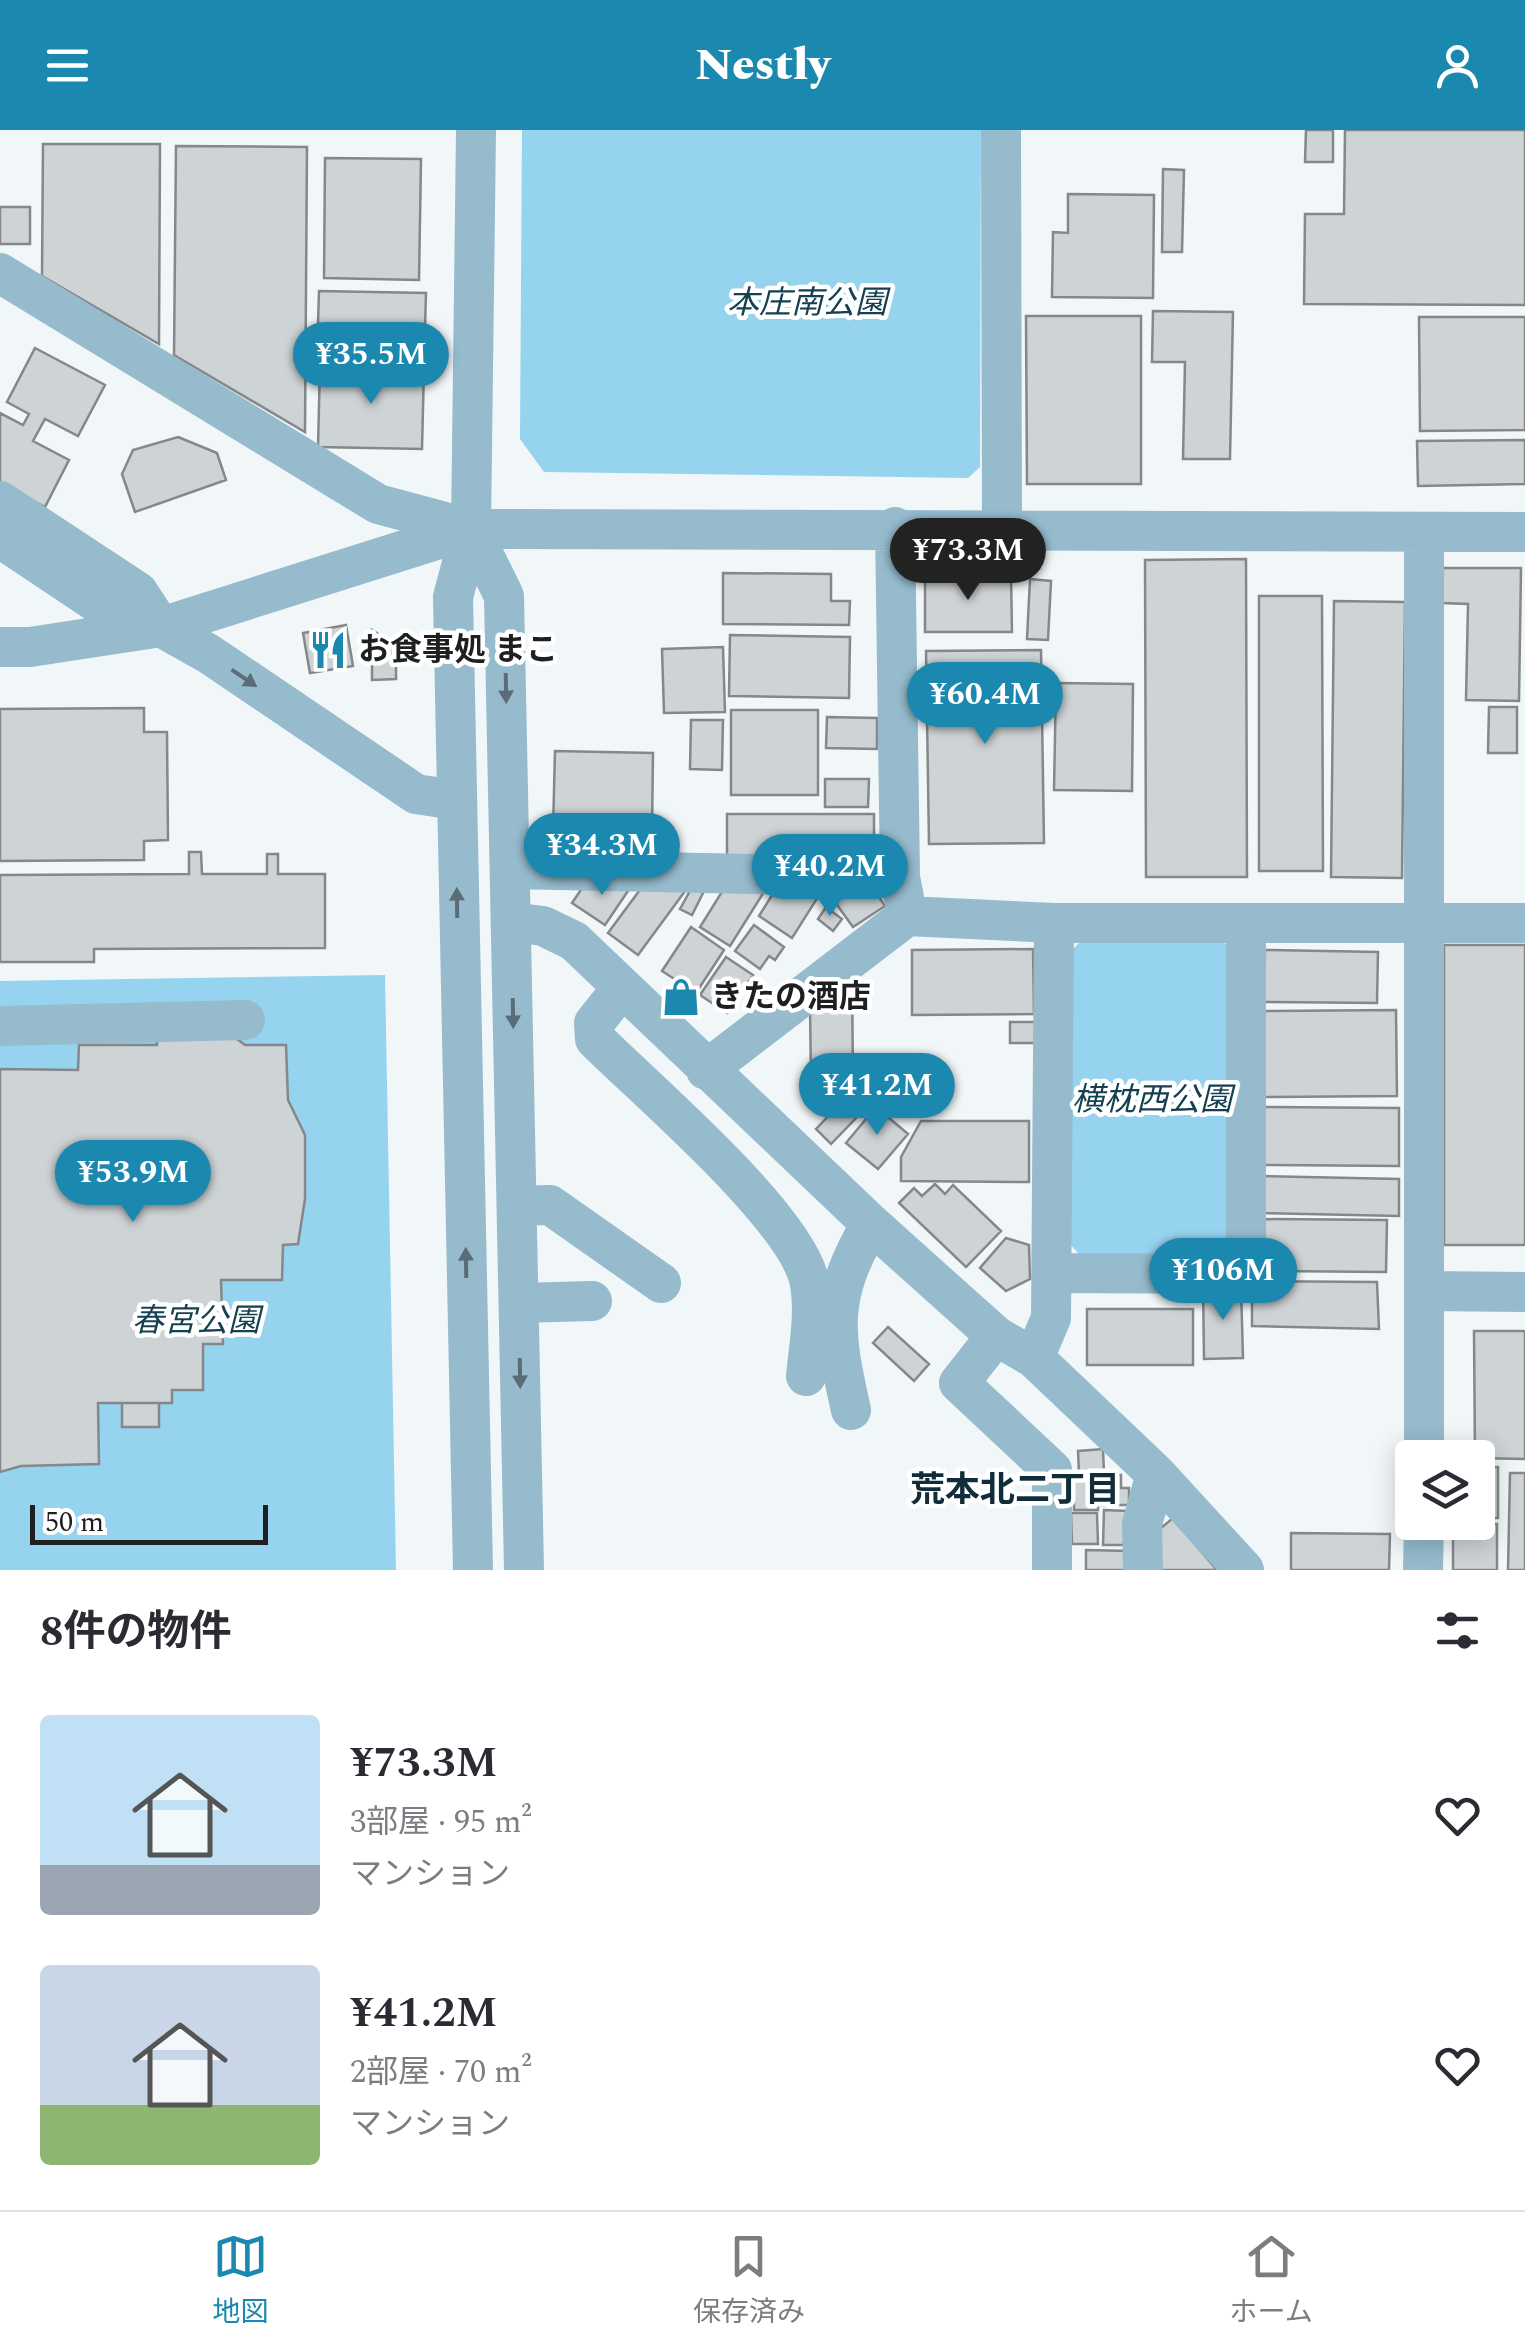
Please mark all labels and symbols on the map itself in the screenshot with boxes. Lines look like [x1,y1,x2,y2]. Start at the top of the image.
park label: 本庄南公園 [727,279,891,328]
pin: ¥35.5M [290,322,452,407]
pin: ¥73.3M [887,518,1049,603]
place label: お食事処 まこ [358,626,558,675]
restaurant icon: お食事処 まこ [307,629,349,671]
pin: ¥60.4M [904,662,1066,747]
one-way arrow [231,668,258,687]
one-way arrow [498,673,514,705]
pin: ¥34.3M [521,813,683,898]
pin: ¥40.2M [749,834,911,919]
one-way arrow [449,886,465,918]
place label: きたの酒店 [711,973,871,1022]
shop icon: きたの酒店 [660,976,702,1018]
one-way arrow [505,998,521,1030]
pin: ¥41.2M [796,1053,958,1138]
park label: 横枕西公園 [1072,1076,1236,1125]
pin: ¥53.9M [52,1140,214,1225]
pin: ¥106M [1153,1238,1293,1323]
one-way arrow [457,1246,473,1278]
park label: 春宮公園 [132,1297,264,1346]
one-way arrow [513,1358,529,1390]
district label: 荒本北二丁目 [910,1464,1120,1517]
scale bar [30,1500,268,1544]

